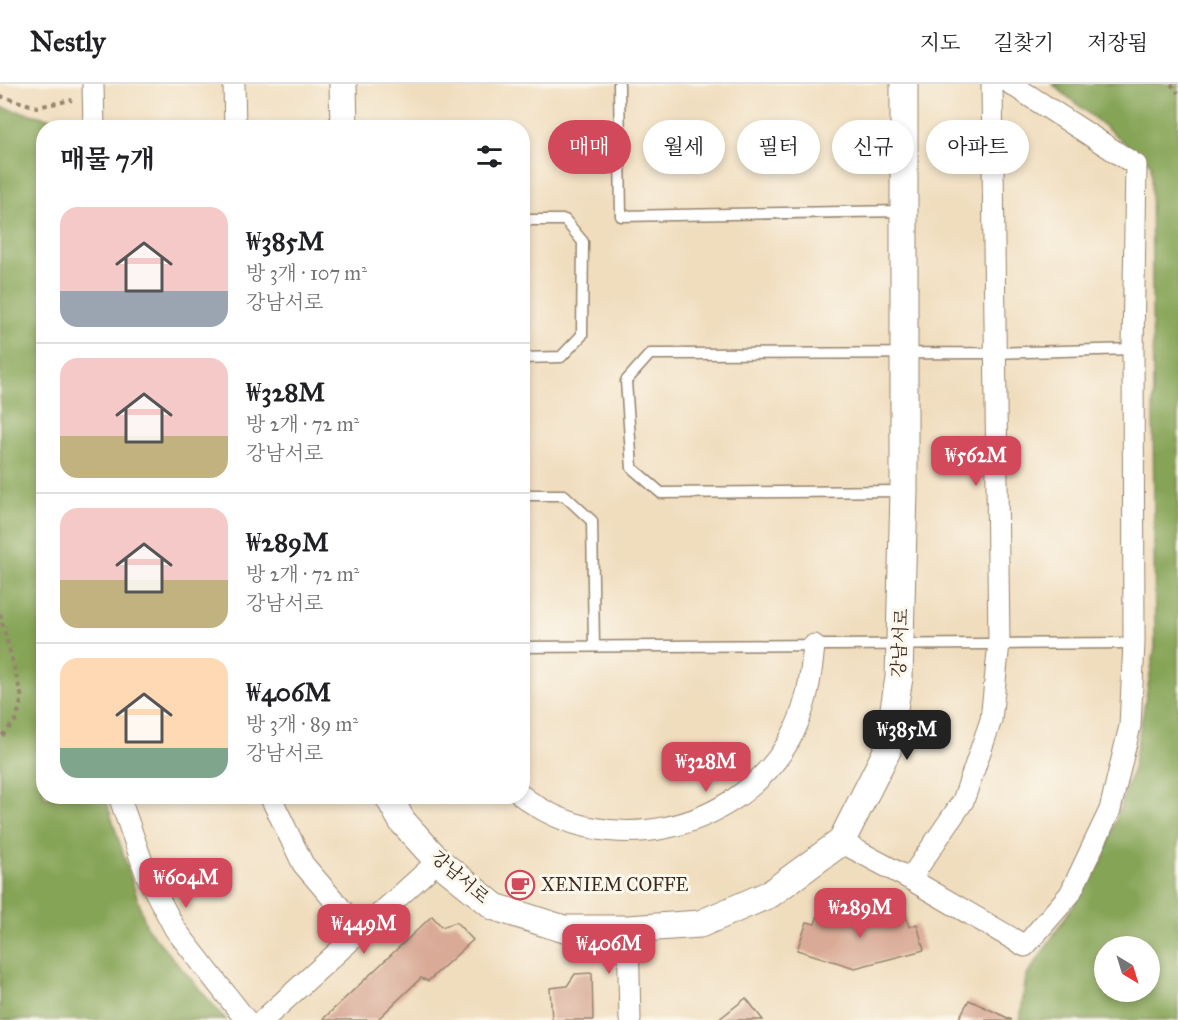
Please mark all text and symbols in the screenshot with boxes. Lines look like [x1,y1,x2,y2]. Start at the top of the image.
text: Nestly [30,24,105,59]
text: 지도 [920,30,960,56]
text: 길찾기 [993,30,1054,56]
text: 저장됨 [1087,30,1148,56]
chip: 매매 [548,120,631,174]
chip: 월세 [643,120,725,174]
chip: 필터 [737,120,820,174]
chip: 신규 [832,120,914,174]
chip: 아파트 [926,120,1029,174]
icon: filters [473,140,506,173]
text: 매물 7개 [60,143,155,175]
text: ₩385M [246,225,324,257]
icon: home [108,231,180,303]
text: 방 3개 · 107 m² [246,261,367,285]
text: 강남서로 [246,290,323,314]
text: ₩328M [246,376,325,408]
icon: home [108,382,180,454]
text: 방 2개 · 72 m² [246,412,359,436]
pin: ₩562M [934,436,1018,487]
text: 강남서로 [246,441,323,465]
text: ₩562M [945,443,1007,467]
text: ₩289M [246,526,329,558]
icon: home [108,532,180,604]
text: 방 2개 · 72 m² [246,562,359,586]
text: 강남서로 [246,591,323,615]
street label: 강남서로 [887,608,913,678]
text: ₩406M [246,676,331,708]
icon: home [108,682,180,754]
pin: ₩385M [865,710,949,761]
text: 방 3개 · 89 m² [246,712,358,736]
text: ₩385M [877,717,937,741]
text: 강남서로 [246,741,323,765]
pin: ₩328M [664,742,748,793]
text: ₩328M [676,749,736,773]
street label: 강남서로 [427,846,493,908]
pin: ₩604M [144,858,228,909]
text: ₩604M [153,865,219,889]
cafe icon: XENIEM COFFE [504,869,536,901]
place label: XENIEM COFFE [541,874,689,896]
pin: ₩289M [818,888,902,939]
text: ₩289M [828,895,892,919]
pin: ₩449M [322,904,406,955]
text: ₩449M [331,911,397,935]
pin: ₩406M [567,924,651,975]
text: ₩406M [576,931,642,955]
north arrow [1094,936,1160,1002]
map controls [1094,936,1160,1002]

